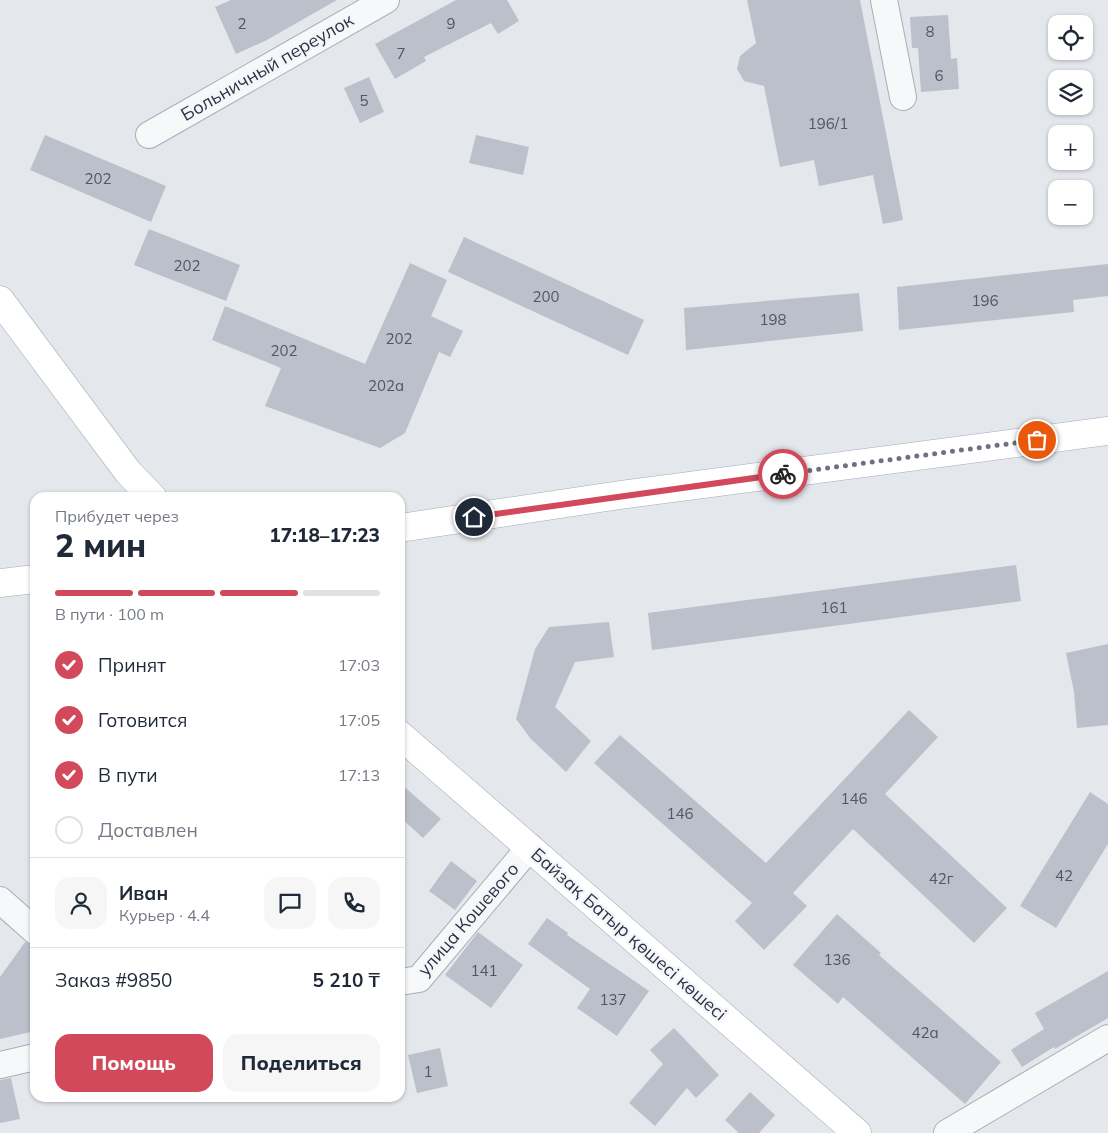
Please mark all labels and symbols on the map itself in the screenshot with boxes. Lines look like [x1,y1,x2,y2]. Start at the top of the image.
street label: Больничный переулок [177,8,358,126]
house number: 2 [237,14,247,33]
house number: 9 [446,14,456,33]
house number: 8 [925,22,935,41]
house number: 7 [396,44,406,63]
house number: 6 [934,66,944,85]
house number: 5 [359,91,369,110]
house number: 196/1 [808,114,848,133]
house number: 202 [84,169,112,188]
house number: 202 [173,256,201,275]
house number: 200 [532,287,560,306]
house number: 196 [971,291,999,310]
house number: 198 [759,310,787,329]
house number: 202 [385,329,413,348]
house number: 202 [270,341,298,360]
house number: 202а [368,376,404,395]
pin [1016,419,1058,461]
courier [758,449,808,499]
pin [453,496,495,538]
house number: 161 [820,598,848,617]
house number: 146 [840,789,868,808]
house number: 146 [666,804,694,823]
street label: Байзақ Батыр қөшесі көшесі [526,843,732,1025]
street label: улица Кошевого [412,858,524,980]
house number: 42 [1055,866,1073,885]
house number: 42г [929,869,954,888]
house number: 136 [823,950,851,969]
house number: 141 [470,961,498,980]
house number: 137 [599,990,627,1009]
house number: 42а [911,1023,939,1042]
house number: 1 [423,1062,433,1081]

